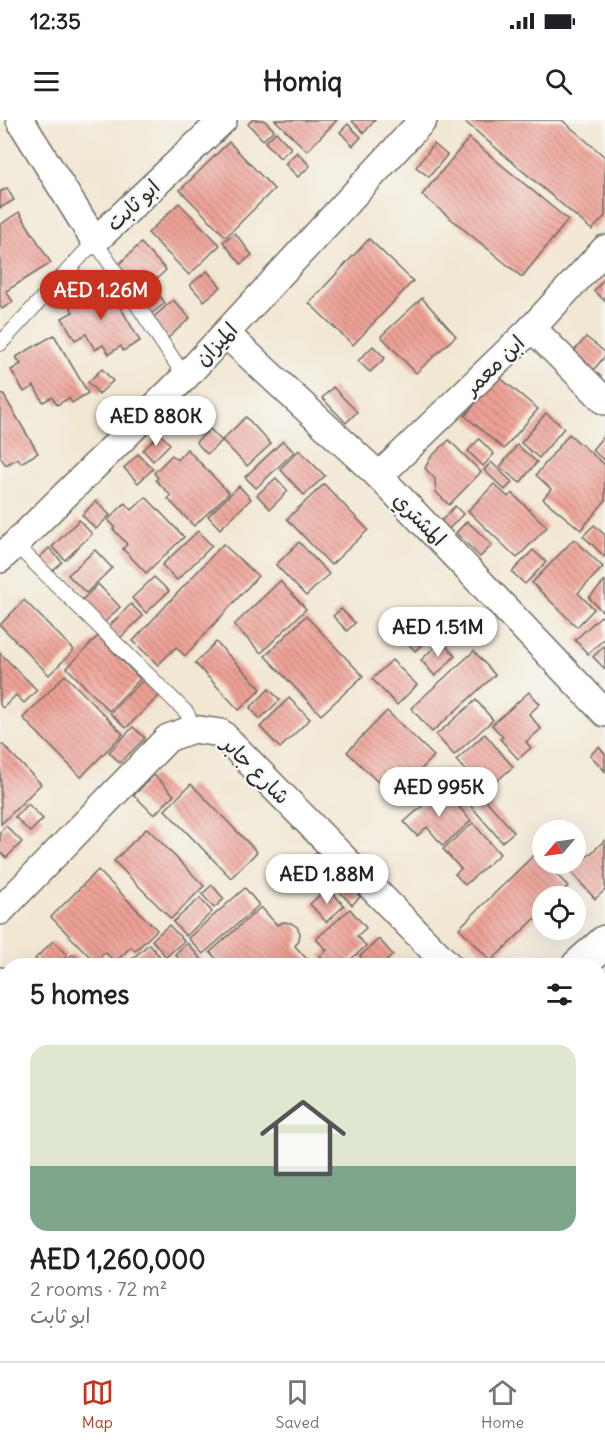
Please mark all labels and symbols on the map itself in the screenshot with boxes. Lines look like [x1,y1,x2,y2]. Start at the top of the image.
street label: ابو ثابت [101,173,165,237]
pin: AED 1.26M [32,270,170,321]
street label: الميزان [189,317,243,371]
street label: ابن معمر [456,329,530,402]
pin: AED 880K [94,396,218,447]
street label: المشتري [386,486,452,553]
pin: AED 1.51M [369,607,507,658]
street label: شارع جابر [213,729,296,811]
pin: AED 995K [377,767,501,818]
north arrow [532,820,586,874]
pin: AED 1.88M [258,854,396,905]

